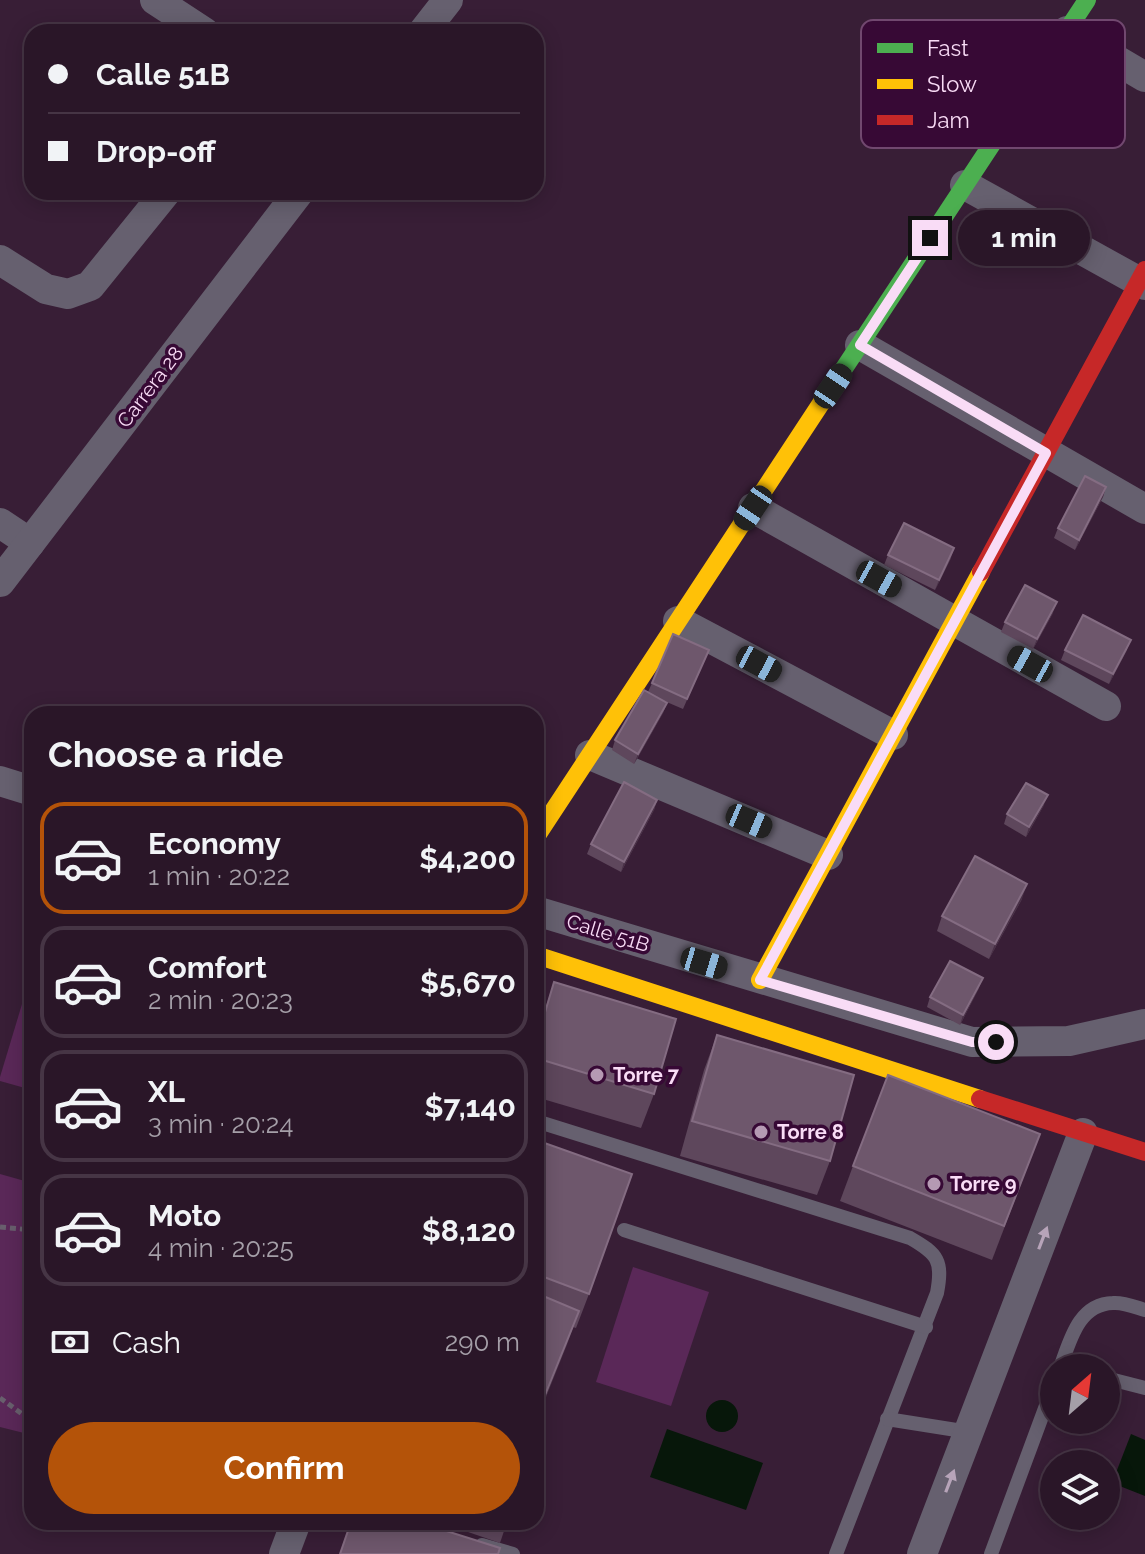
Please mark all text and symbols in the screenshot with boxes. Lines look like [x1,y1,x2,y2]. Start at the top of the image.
legend [861,20,1125,148]
text: Fast [927,35,969,61]
text: Calle 51B [96,57,230,92]
text: Slow [927,71,977,97]
text: Jam [927,107,970,133]
text: Drop-off [96,134,216,169]
callout: 1 min [958,210,1090,266]
route end [912,220,948,256]
text: 1 min [991,223,1057,253]
street label: Carrera 28 [112,342,188,432]
car [810,359,856,413]
car [730,481,776,535]
car [852,557,906,601]
car [732,642,786,686]
car [1003,642,1057,686]
text: Choose a ride [48,733,283,775]
car [722,801,776,841]
icon: car [52,822,124,894]
text: Economy [148,826,281,861]
text: $4,200 [419,841,516,876]
text: 1 min · 20:22 [148,861,290,891]
street label: Calle 51B [564,909,652,957]
car [678,945,730,981]
icon: car [52,946,124,1018]
text: Comfort [148,950,267,985]
text: $5,670 [420,965,516,1000]
text: 2 min · 20:23 [148,985,293,1015]
route start [978,1024,1014,1060]
place label: Torre 7 [613,1063,680,1087]
marker: Torre 7 [588,1066,606,1084]
icon: car [52,1070,124,1142]
text: XL [148,1074,185,1109]
text: $7,140 [424,1089,516,1124]
text: 3 min · 20:24 [148,1109,294,1139]
place label: Torre 8 [777,1120,844,1144]
marker: Torre 8 [752,1123,770,1141]
place label: Torre 9 [950,1172,1017,1196]
marker: Torre 9 [925,1175,943,1193]
icon: car [52,1194,124,1266]
text: Moto [148,1198,221,1233]
text: $8,120 [422,1213,516,1248]
one-way arrow [1037,1226,1050,1250]
text: 4 min · 20:25 [148,1233,294,1263]
icon: cash [48,1320,92,1364]
text: Cash [112,1325,181,1360]
text: 290 m [445,1327,520,1357]
north arrow [1040,1354,1120,1434]
map controls [1040,1354,1120,1530]
button: Confirm [48,1422,520,1514]
button: layers [1040,1450,1120,1530]
one-way arrow [944,1469,957,1493]

